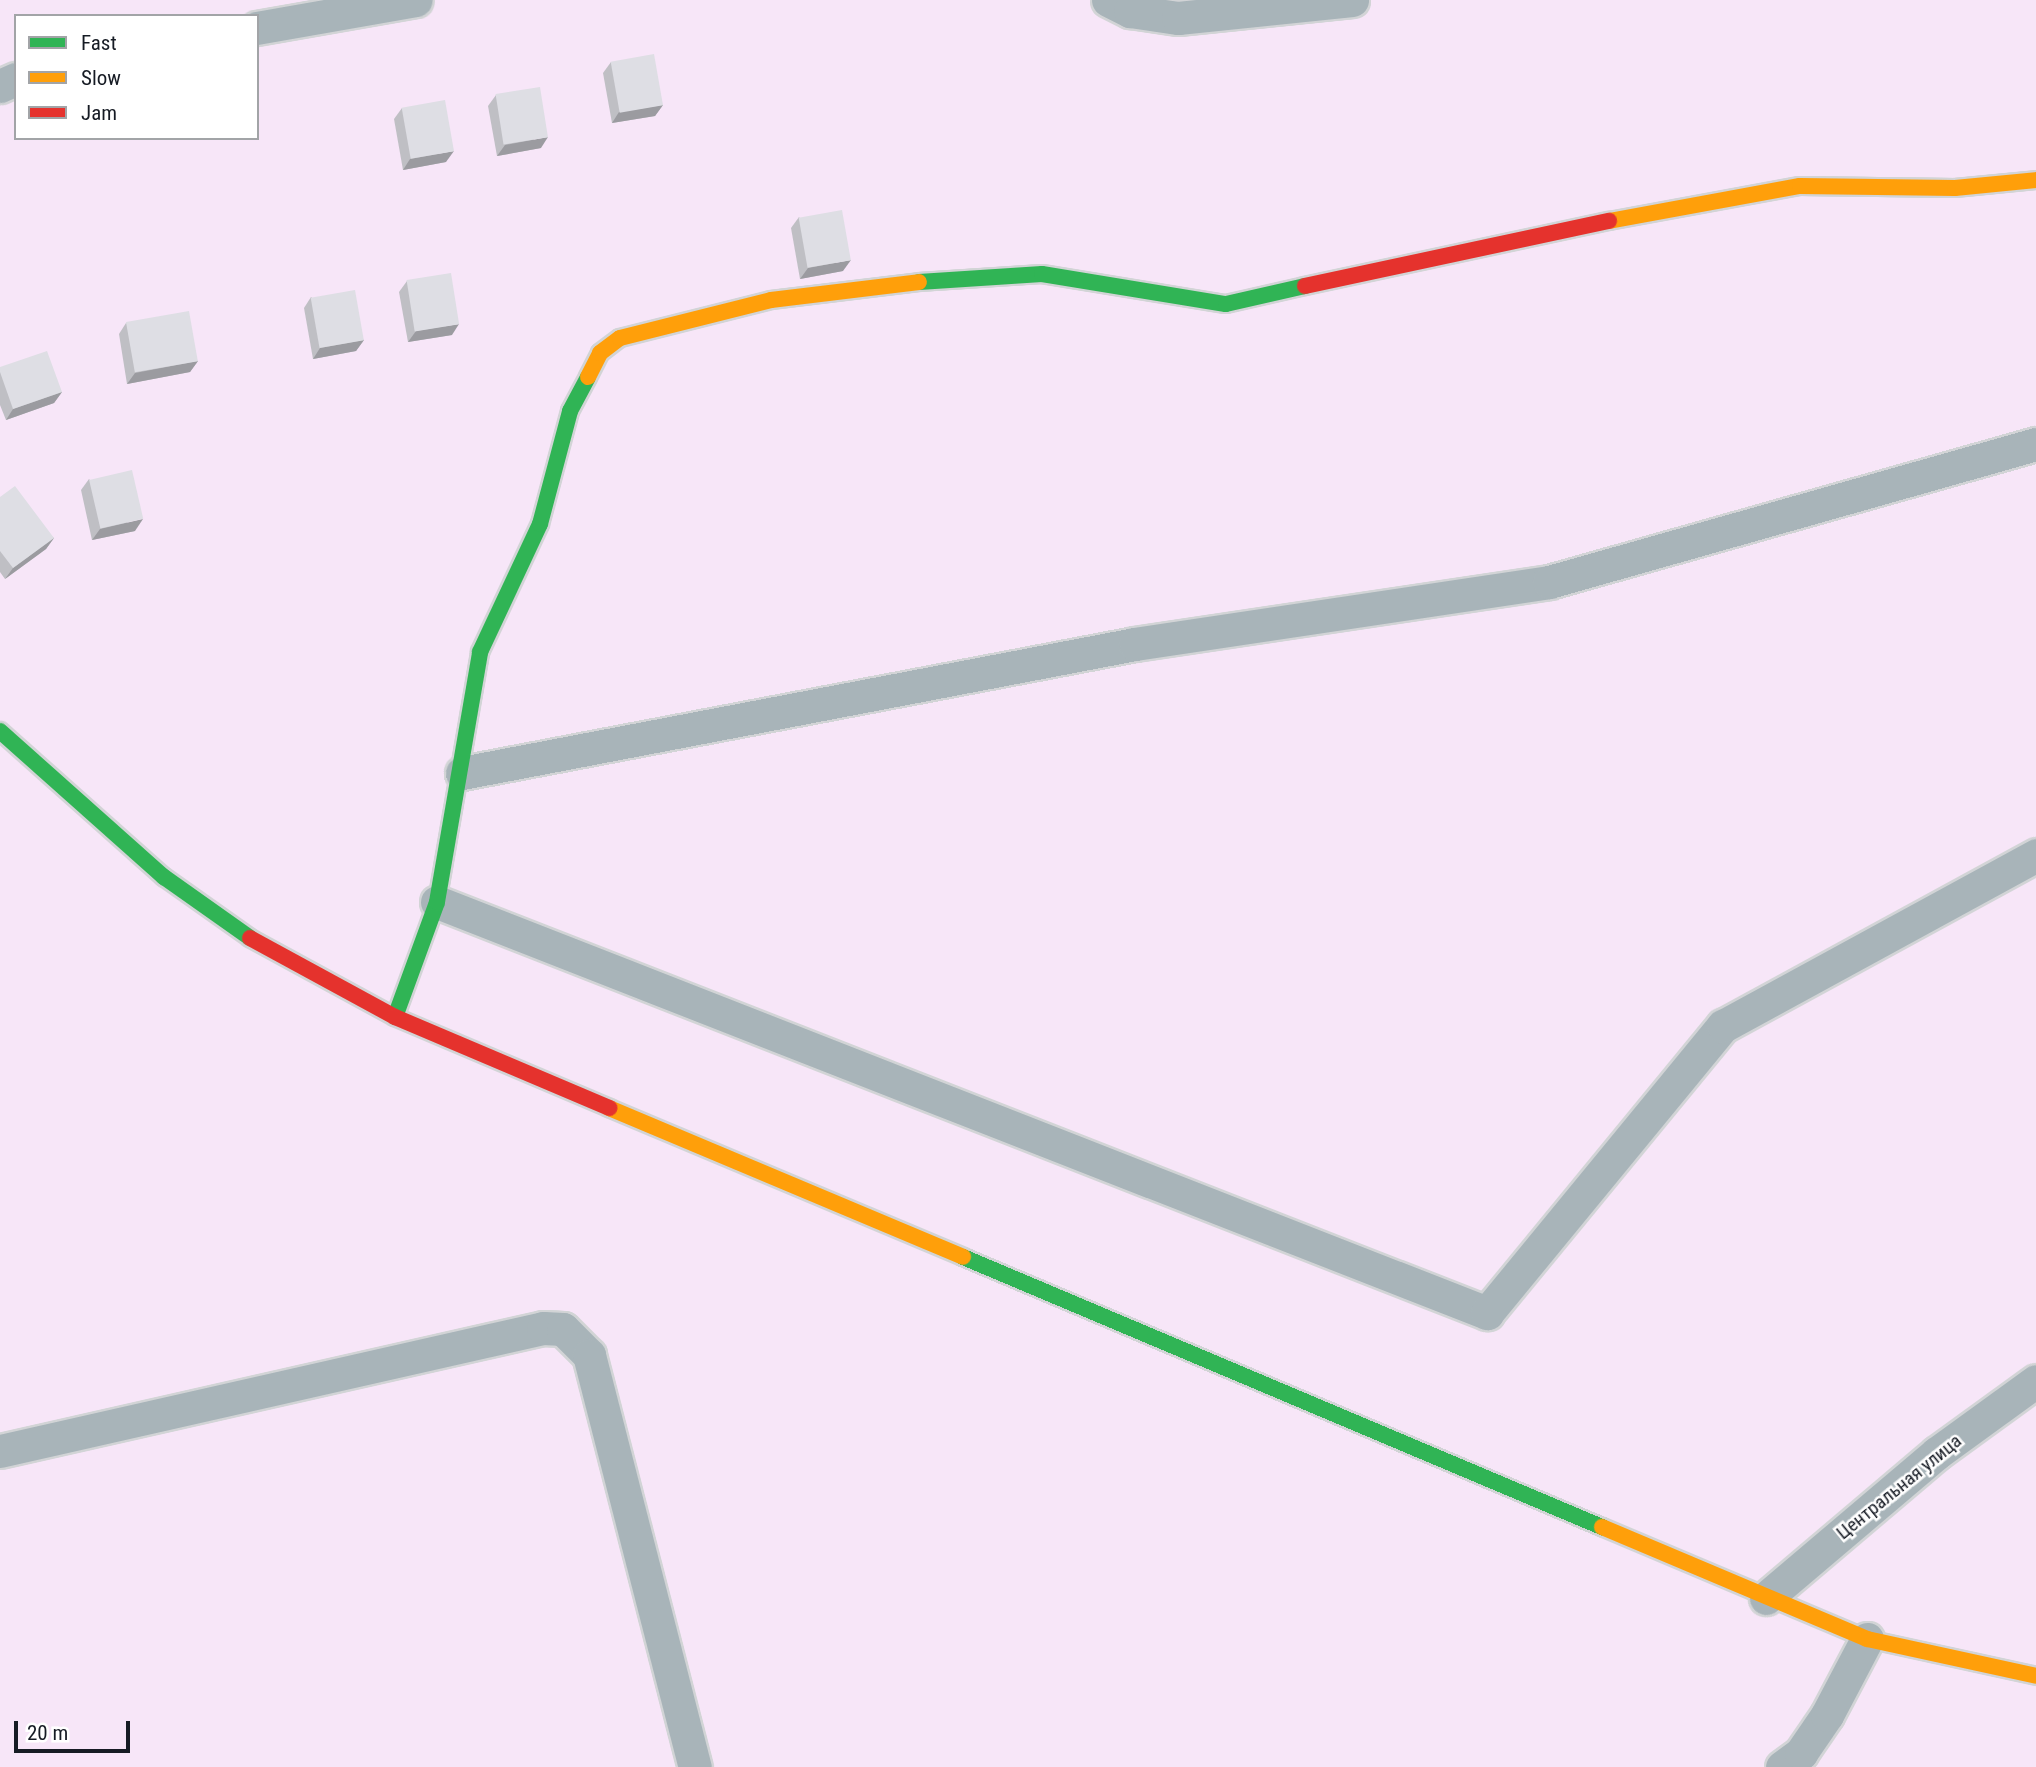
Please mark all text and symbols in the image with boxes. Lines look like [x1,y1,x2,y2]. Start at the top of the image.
legend [14,14,259,140]
text: Fast [81,31,117,55]
text: Slow [81,66,121,90]
text: Jam [81,101,117,125]
street label: Центральная улица [1832,1430,1966,1544]
scale bar [18,1708,133,1752]
text: 20 m [27,1721,68,1745]

